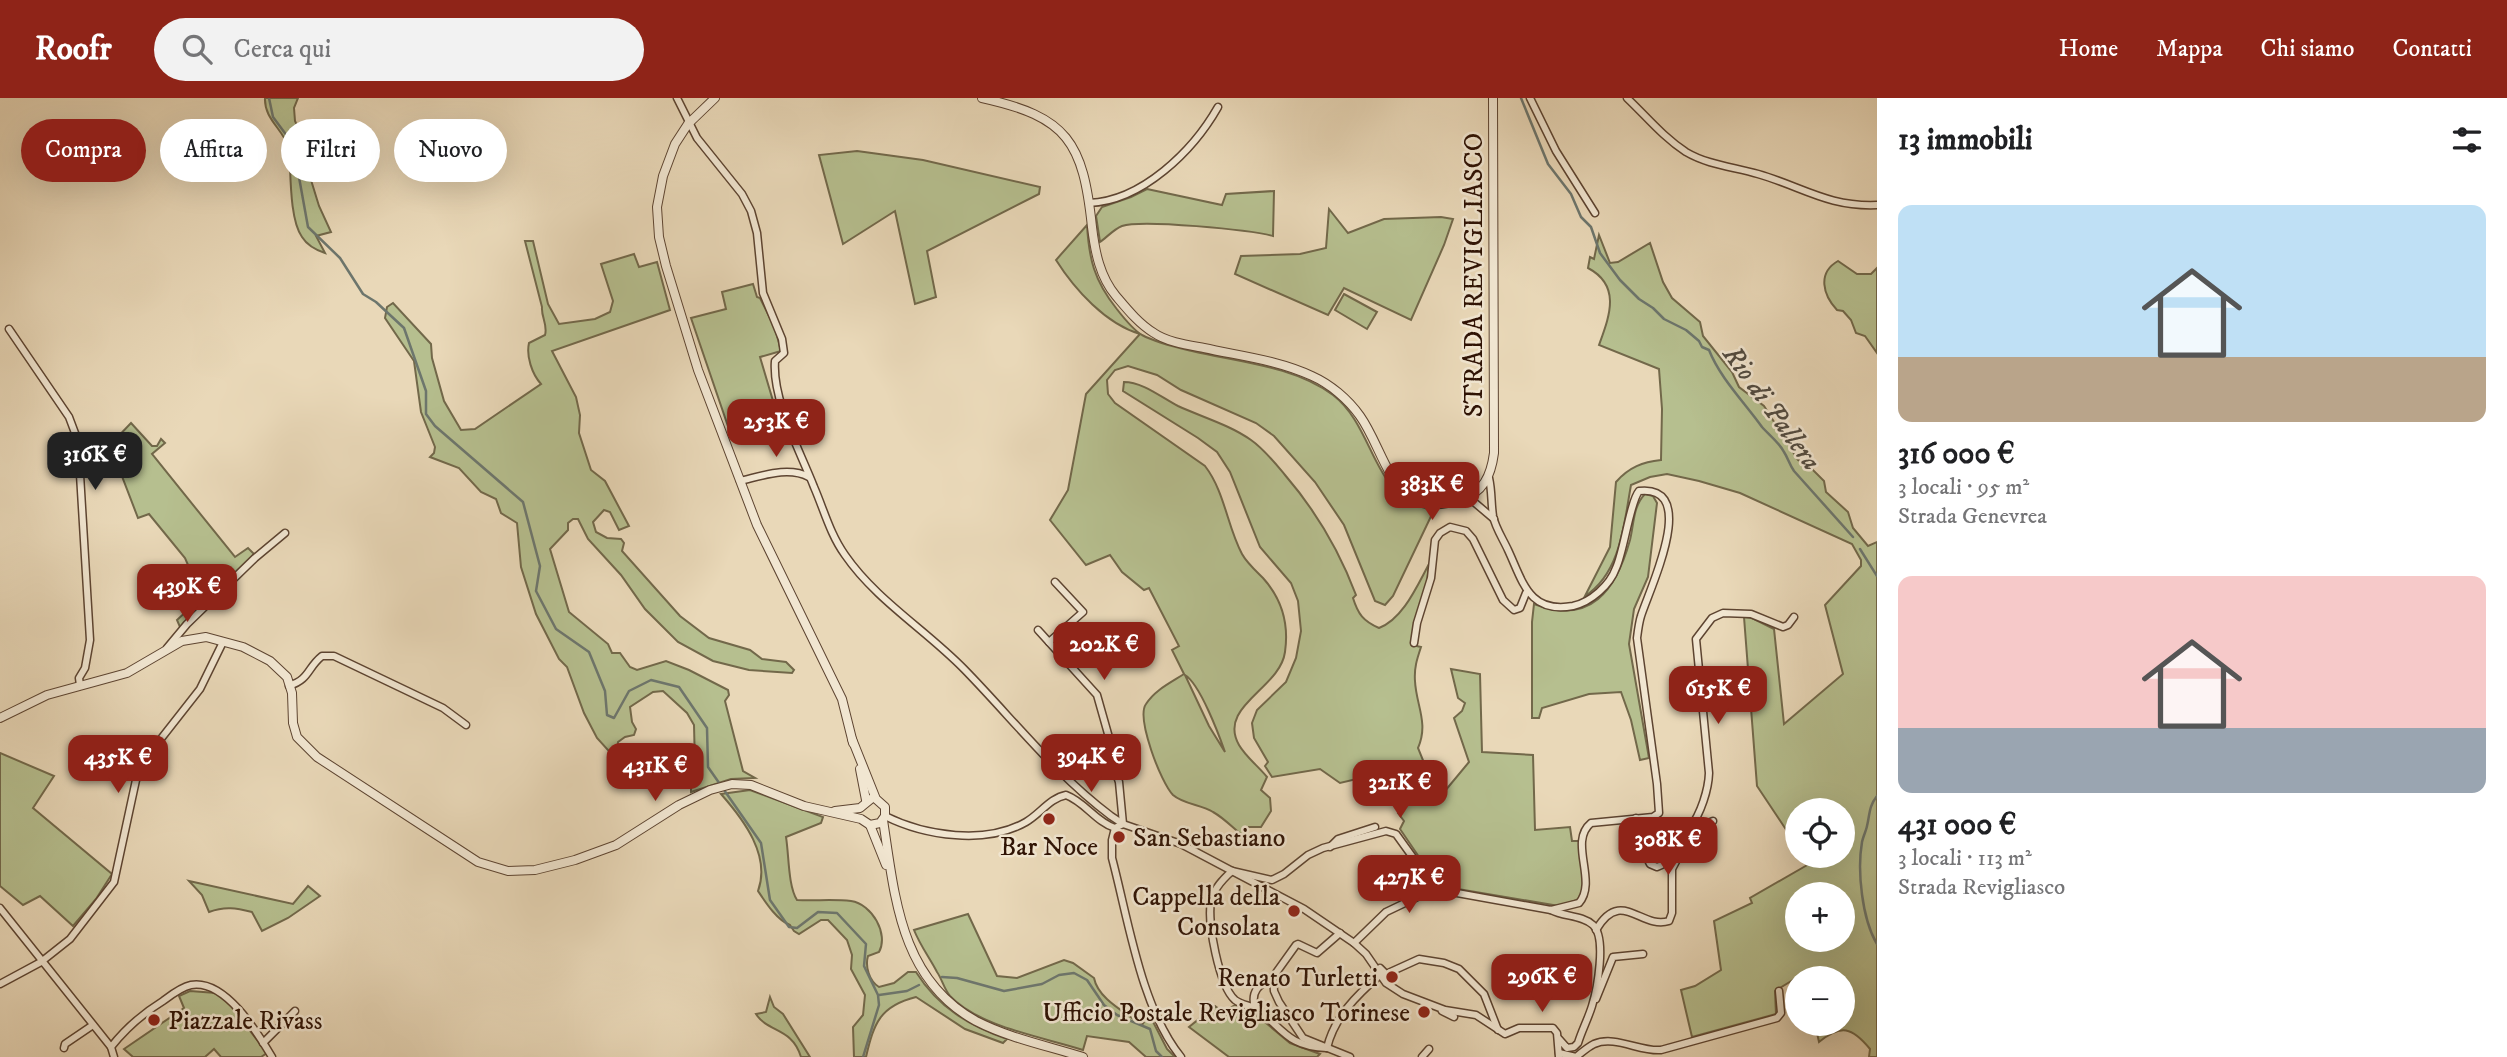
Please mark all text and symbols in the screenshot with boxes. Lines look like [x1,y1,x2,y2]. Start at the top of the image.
search box [154,18,644,81]
text: Roofr [35,29,112,70]
icon: search [178,30,216,68]
text: Cerca qui [234,33,331,66]
text: Home [2059,34,2118,64]
text: Mappa [2156,34,2223,64]
text: Chi siamo [2261,34,2355,64]
text: Contatti [2393,34,2472,64]
chip: Compra [21,119,146,182]
chip: Affitta [160,119,267,182]
chip: Filtri [281,119,380,182]
chip: Nuovo [394,119,507,182]
icon: filters [2448,121,2486,159]
text: 13 immobili [1898,122,2032,159]
street label: STRADA REVIGLIASCO [1458,133,1491,417]
icon: home [2129,250,2255,376]
water label: Rio di Pallera [1714,338,1829,477]
pin: 253K € [719,400,833,459]
text: 253K € [743,407,809,436]
pin: 316K € [38,432,152,492]
text: 316 000 € [1898,436,2015,473]
text: 316K € [63,440,127,469]
pin: 383K € [1375,462,1489,522]
text: 383K € [1400,470,1464,499]
text: 3 locali · 95 m² [1898,473,2029,502]
text: Strada Genevrea [1898,502,2047,531]
pin: 439K € [130,564,244,624]
text: 439K € [153,572,221,601]
icon: home [2129,621,2255,747]
pin: 202K € [1047,622,1161,682]
text: 202K € [1069,630,1139,659]
pin: 615K € [1661,666,1775,726]
text: 615K € [1685,674,1751,703]
pin: 394K € [1034,734,1148,794]
pin: 435K € [61,736,175,795]
text: 394K € [1057,742,1125,771]
text: 435K € [84,743,152,772]
pin: 431K € [598,744,712,803]
text: 431K € [623,751,687,780]
pin: 321K € [1343,760,1457,820]
text: 321K € [1369,768,1431,797]
map controls [1785,798,1855,1036]
button: locate [1785,798,1855,868]
text: 431 000 € [1898,807,2016,844]
marker: Bar Noce [1041,811,1057,827]
pin: 308K € [1611,818,1725,877]
place label: San Sebastiano [1133,822,1285,855]
text: 308K € [1634,825,1702,854]
marker: San Sebastiano [1111,829,1127,845]
place label: Bar Noce [1000,831,1098,864]
text: 3 locali · 113 m² [1898,844,2032,873]
pin: 427K € [1352,856,1466,915]
text: 427K € [1374,863,1444,892]
text: Strada Revigliasco [1898,873,2065,902]
place label: Cappella della Consolata [1132,881,1280,944]
button: + [1785,882,1855,952]
marker: Cappella della Consolata [1286,903,1302,919]
pin: 296K € [1485,954,1599,1014]
place label: Renato Turletti [1217,962,1378,995]
text: 296K € [1507,962,1577,991]
button: − [1785,966,1855,1036]
marker: Renato Turletti [1384,969,1400,985]
place label: Ufficio Postale Revigliasco Torinese [1042,997,1410,1030]
marker: Ufficio Postale Revigliasco Torinese [1416,1004,1432,1020]
place label: Piazzale Rivass [168,1005,322,1038]
marker: Piazzale Rivass [146,1012,162,1028]

